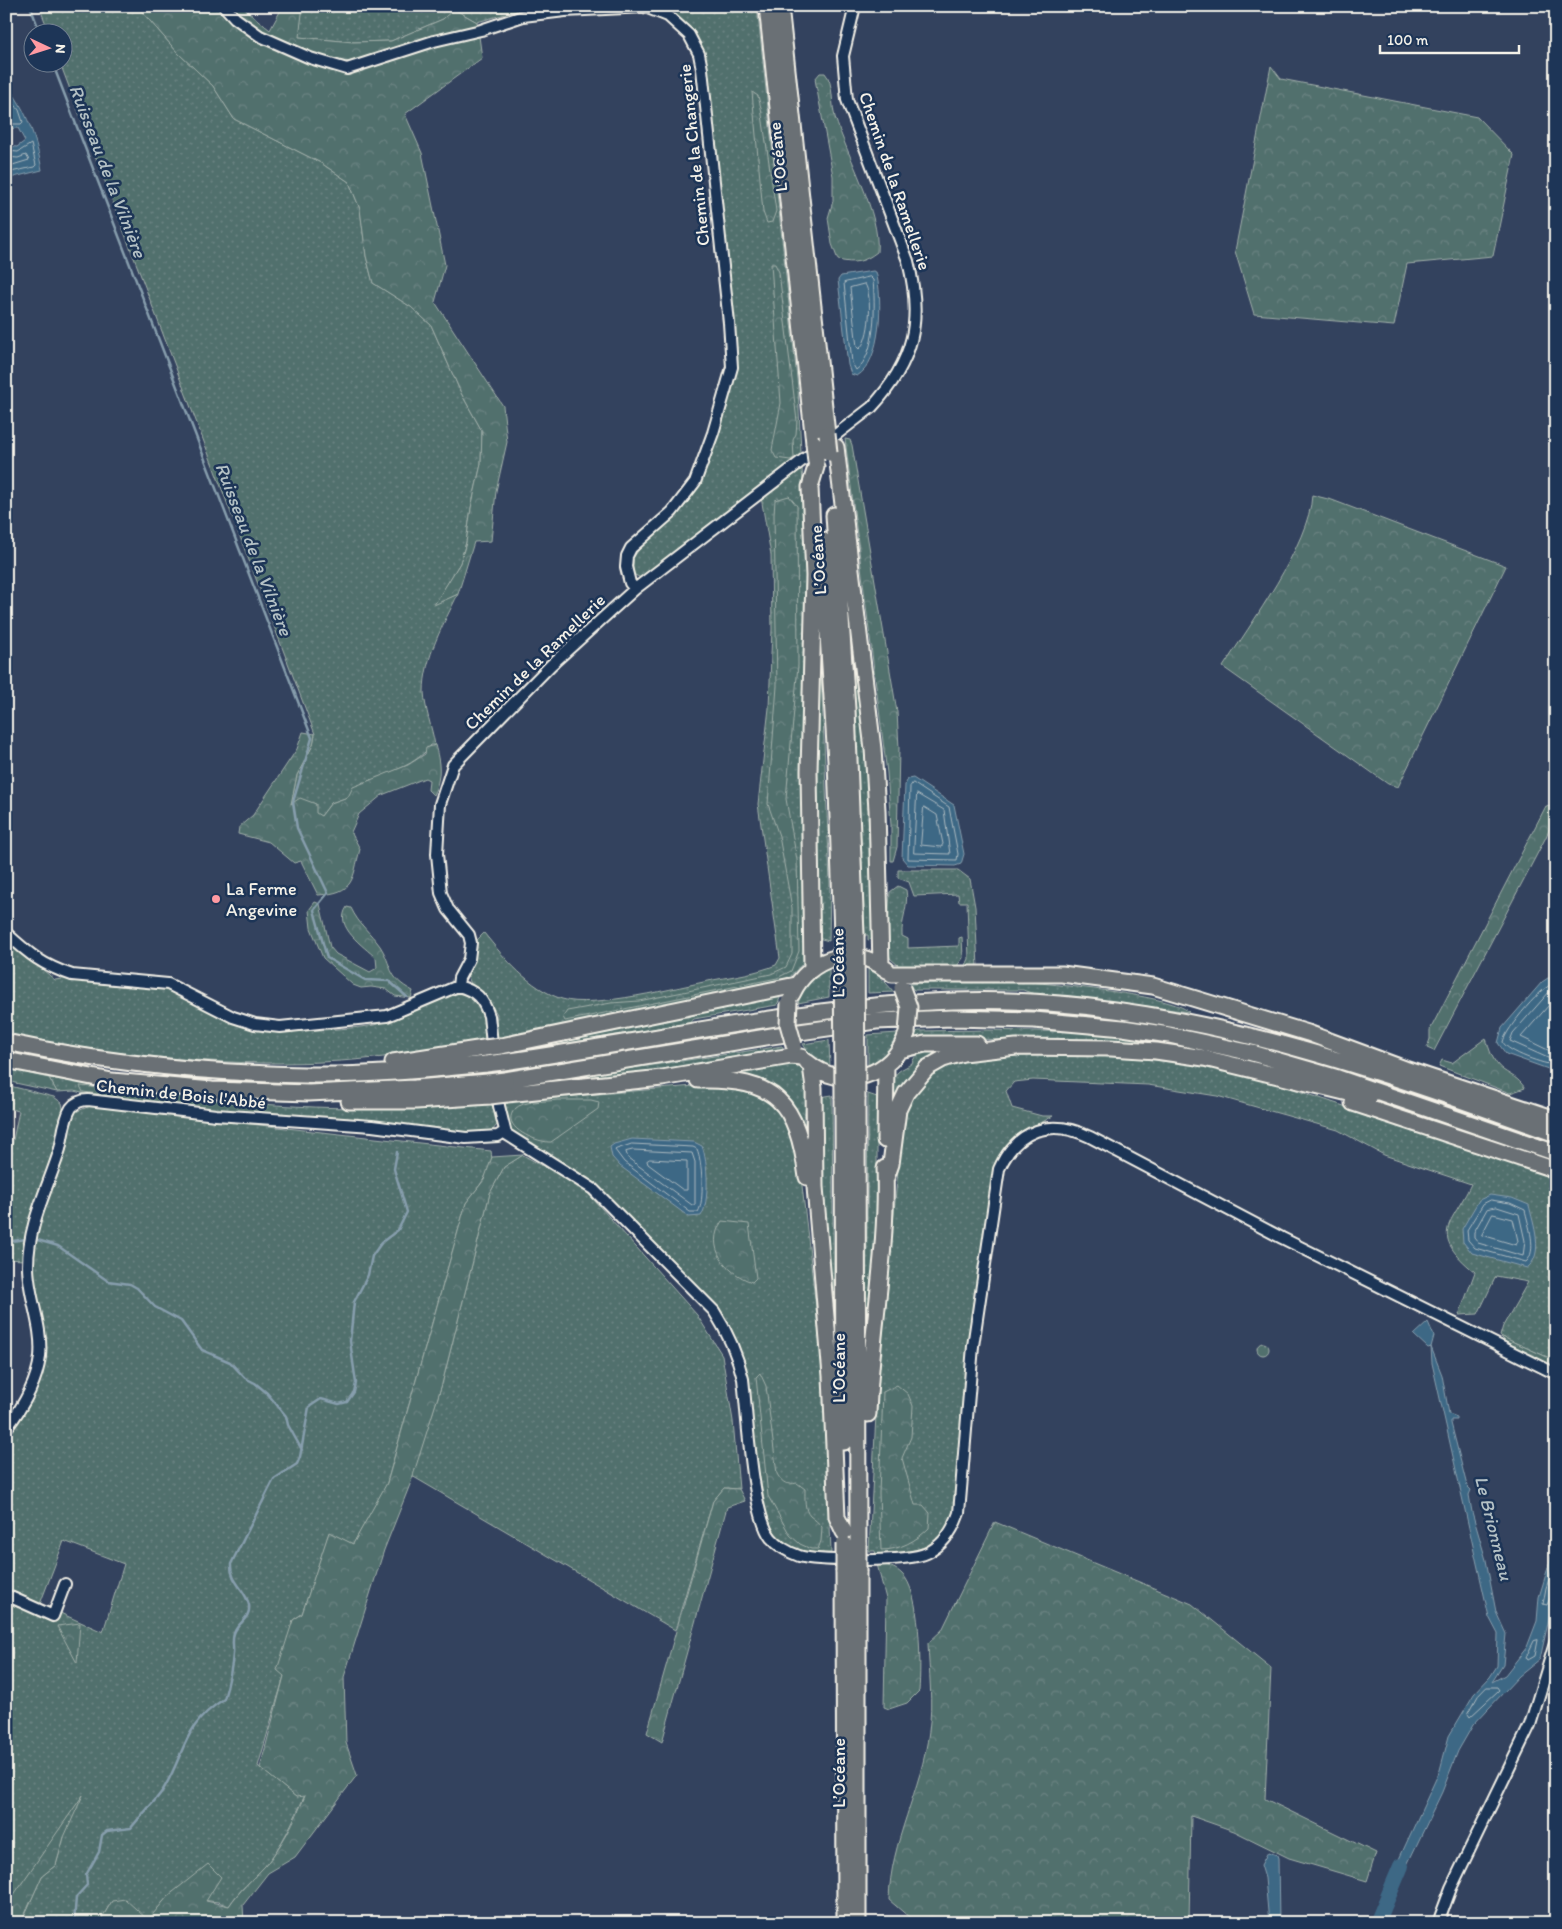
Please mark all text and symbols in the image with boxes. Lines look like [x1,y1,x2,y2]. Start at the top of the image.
north arrow [22,22,72,72]
scale bar [1380,22,1518,54]
text: 100 m [1387,31,1429,49]
text: N [52,44,69,54]
street label: Chemin de la Changerie [674,63,714,247]
water label: Ruisseau de la Vilnière [64,81,152,262]
street label: Chemin de la Ramellerie [854,89,936,273]
street label: L’Océane [763,121,793,193]
water label: Ruisseau de la Vilnière [210,459,298,640]
street label: L’Océane [805,524,831,596]
street label: Chemin de la Ramellerie [460,589,610,735]
place label: La Ferme Angevine [226,878,297,921]
marker: La Ferme Angevine [210,893,222,905]
street label: L’Océane [826,928,850,998]
street label: Chemin de Bois l'Abbé [95,1074,267,1114]
street label: L’Océane [828,1333,850,1403]
water label: Le Brionneau [1470,1473,1518,1583]
street label: L’Océane [828,1738,850,1808]

